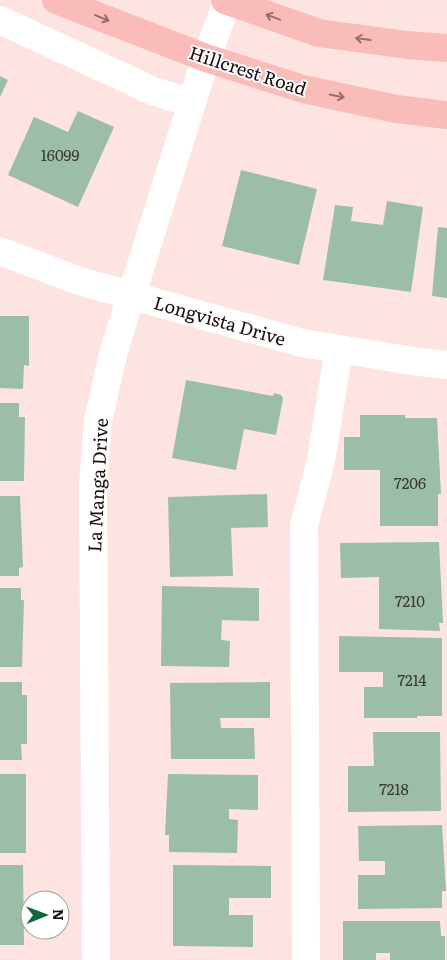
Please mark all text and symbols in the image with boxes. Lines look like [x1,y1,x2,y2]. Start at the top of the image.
one-way arrow [266,12,281,21]
one-way arrow [94,14,109,23]
one-way arrow [355,34,371,44]
street label: Hillcrest Road [186,38,310,102]
one-way arrow [328,92,344,101]
house number: 16099 [41,143,79,166]
street label: Longvista Drive [151,288,289,352]
street label: La Manga Drive [80,417,114,553]
house number: 7206 [394,471,426,494]
house number: 7210 [395,589,425,612]
house number: 7214 [398,668,426,691]
house number: 7218 [379,777,409,800]
north arrow [20,890,70,940]
text: N [49,909,69,921]

